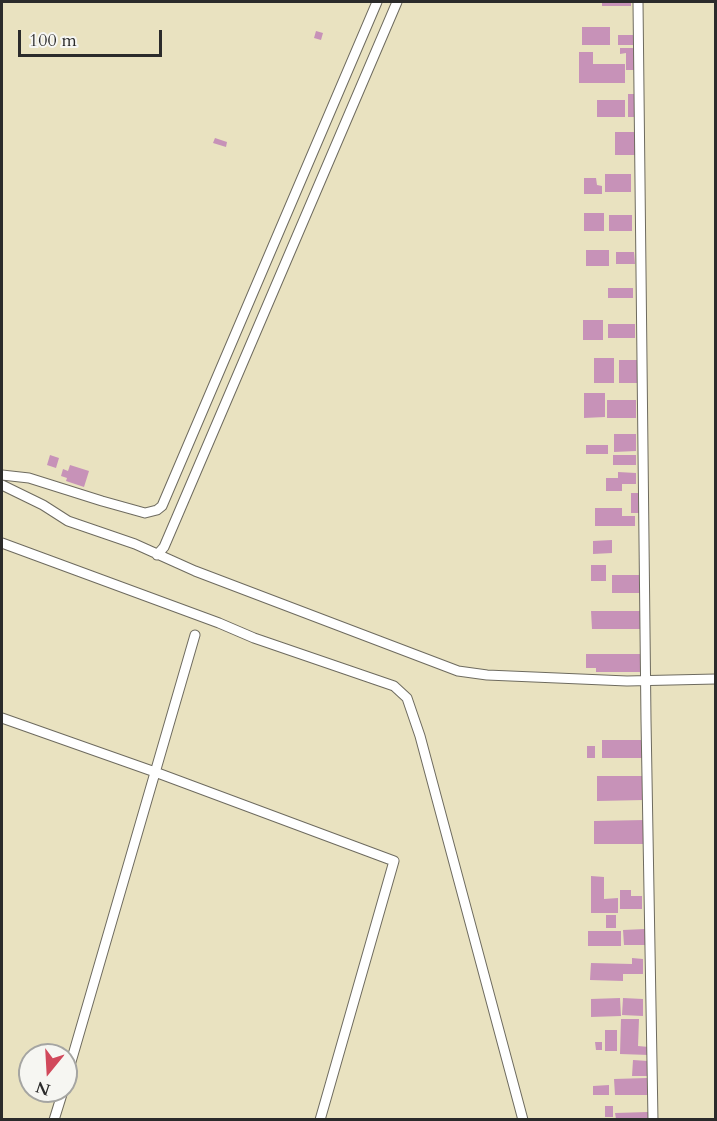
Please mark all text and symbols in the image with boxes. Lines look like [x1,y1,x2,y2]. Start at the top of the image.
scale bar [21,18,165,56]
text: 100 m [29,28,77,53]
north arrow [18,1043,78,1103]
text: N [33,1076,53,1101]

